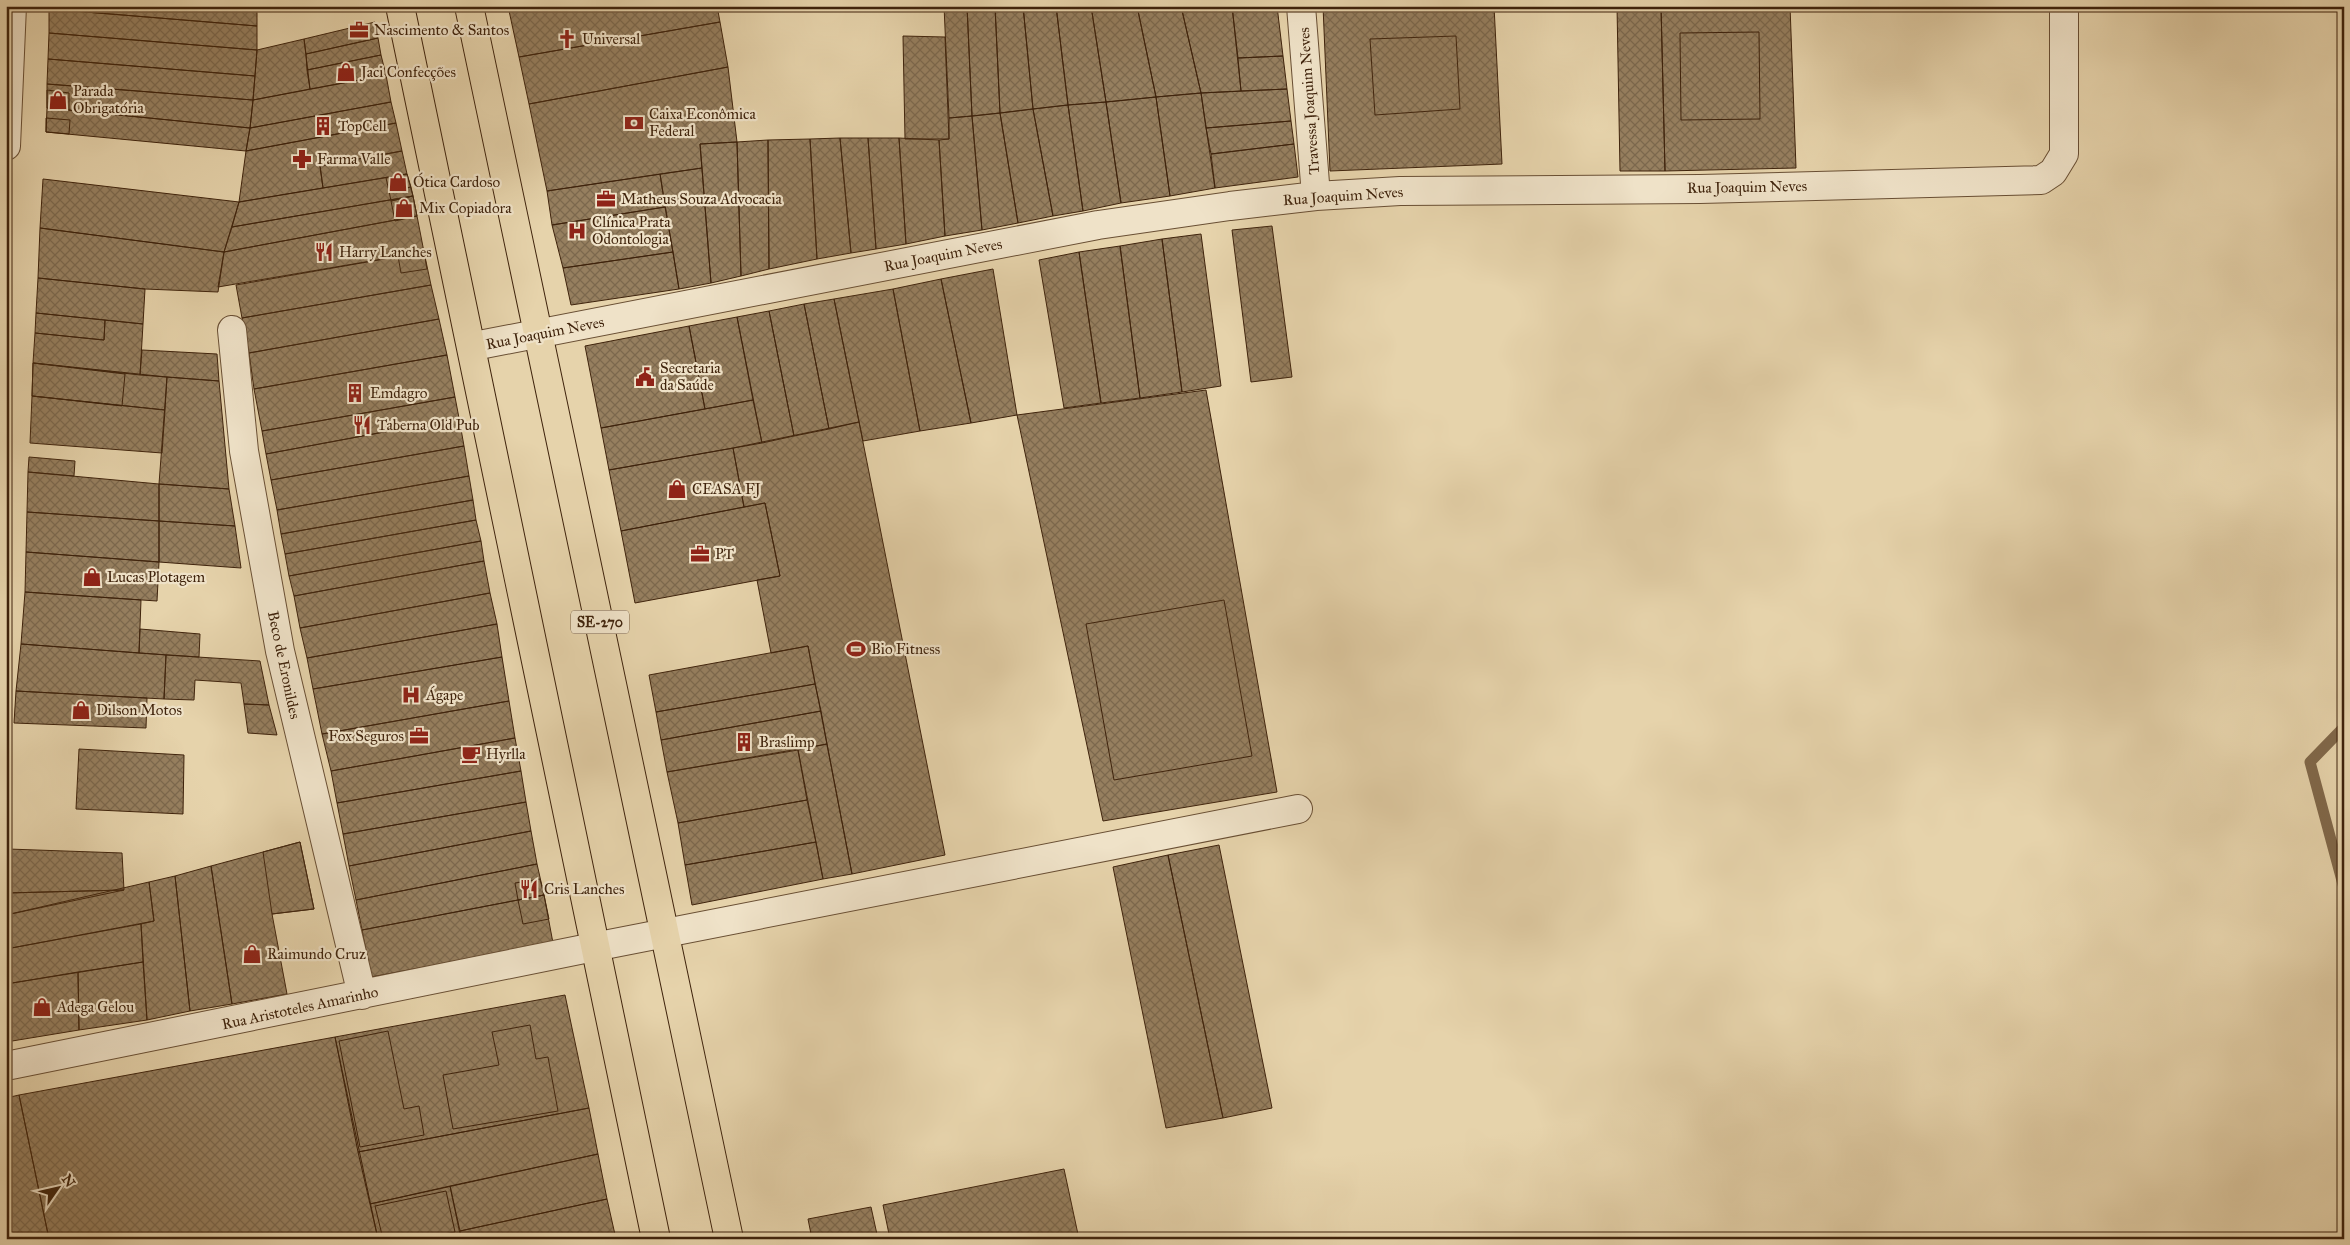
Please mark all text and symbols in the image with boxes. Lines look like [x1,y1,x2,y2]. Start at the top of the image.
office icon: Nascimento & Santos [348,19,370,41]
place label: Nascimento & Santos [374,21,509,39]
street label: Travessa Joaquim Neves [1295,27,1324,175]
church icon: Universal [556,28,578,50]
place label: Universal [582,30,641,48]
shop icon: Jaci Confecções [335,61,357,83]
place label: Jaci Confecções [359,63,456,82]
place label: Parada Obrigatória [73,82,144,117]
shop icon: Parada Obrigatória [47,89,69,111]
place label: Caixa Econômica Federal [649,105,756,140]
bank icon: Caixa Econômica Federal [623,112,645,134]
building icon: TopCell [312,115,334,137]
place label: TopCell [338,117,388,135]
pharmacy icon: Farma Valle [291,148,313,170]
place label: Farma Valle [317,150,391,168]
shop icon: Ótica Cardoso [387,171,409,193]
place label: Ótica Cardoso [413,172,500,191]
street label: Rua Joaquim Neves [1687,177,1807,198]
street label: Rua Joaquim Neves [1282,183,1404,210]
office icon: Matheus Souza Advocacia [595,188,617,210]
place label: Matheus Souza Advocacia [621,190,783,208]
shop icon: Mix Copiadora [393,197,415,219]
place label: Mix Copiadora [419,199,512,217]
place label: Clínica Prata Odontologia [592,213,671,248]
hospital icon: Clínica Prata Odontologia [566,220,588,242]
street label: Rua Joaquim Neves [882,235,1004,276]
restaurant icon: Harry Lanches [313,241,335,263]
place label: Harry Lanches [339,243,432,261]
street label: Rua Joaquim Neves [484,313,606,354]
place label: Secretaria da Saúde [660,359,721,394]
public building icon: Secretaria da Saúde [634,366,656,388]
building icon: Emdagro [344,382,366,404]
place label: Emdagro [370,384,428,402]
restaurant icon: Taberna Old Pub [351,414,373,436]
place label: Taberna Old Pub [377,416,480,434]
shop icon: CEASA FJ [666,478,688,500]
place label: CEASA FJ [692,480,761,499]
office icon: PT [689,543,711,565]
place label: PT [715,545,734,563]
shop icon: Lucas Plotagem [81,566,103,588]
place label: Lucas Plotagem [107,568,206,586]
street label: Beco de Eronildes [264,609,304,721]
road number: SE-270 [571,610,629,634]
sports icon: Bio Fitness [845,638,867,660]
place label: Bio Fitness [871,640,940,658]
hospital icon: Ágape [400,684,422,706]
place label: Ágape [425,685,463,704]
shop icon: Dilson Motos [70,699,92,721]
place label: Dilson Motos [96,701,182,719]
office icon: Fox Seguros [408,725,430,747]
place label: Fox Seguros [328,727,404,745]
building icon: Braslimp [733,731,755,753]
place label: Braslimp [759,733,815,751]
cafe icon: Hyrlla [460,743,482,765]
place label: Hyrlla [486,745,526,763]
restaurant icon: Cris Lanches [518,878,540,900]
place label: Cris Lanches [544,880,625,898]
shop icon: Raimundo Cruz [241,943,263,965]
place label: Raimundo Cruz [267,945,366,963]
street label: Rua Aristoteles Amarinho [220,983,380,1033]
shop icon: Adega Gelou [31,996,53,1018]
place label: Adega Gelou [56,998,134,1016]
north arrow [32,1162,82,1212]
text: N [58,1171,79,1191]

